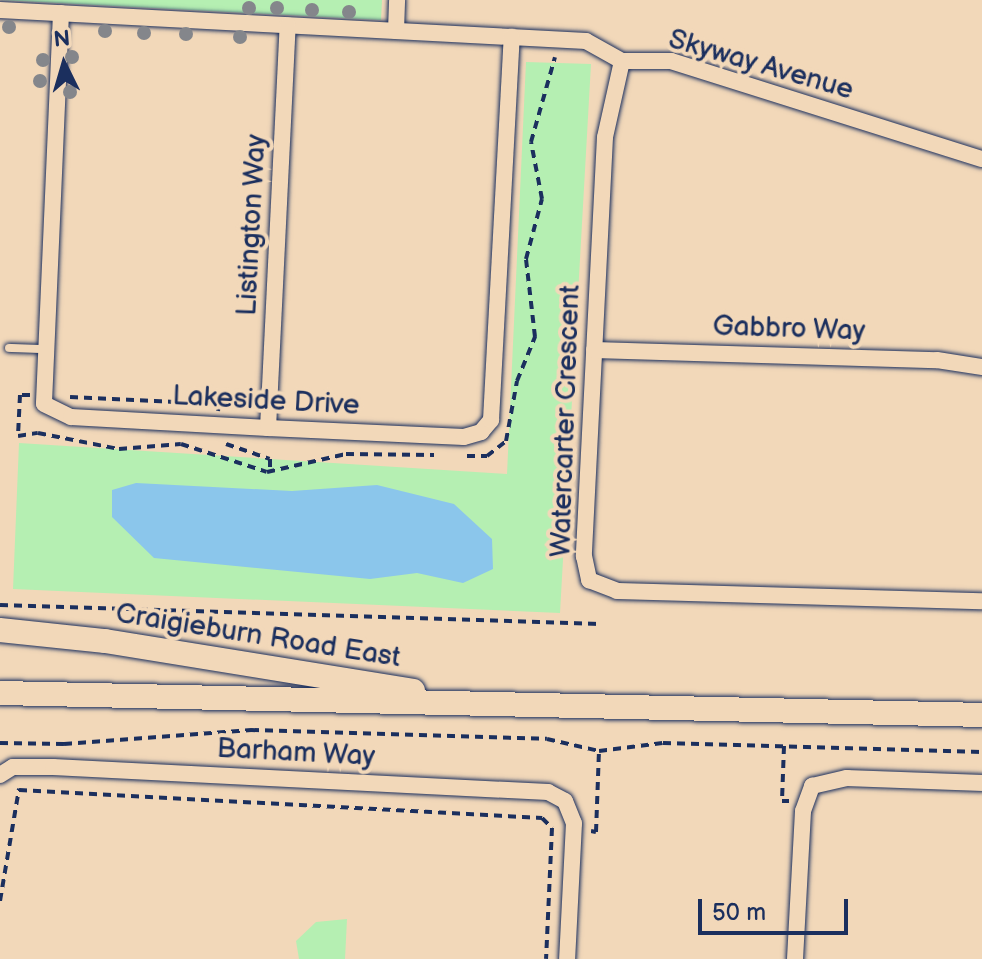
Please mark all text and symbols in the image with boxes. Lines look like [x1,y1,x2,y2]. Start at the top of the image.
street label: Skyway Avenue [664,22,858,108]
north arrow [24,24,104,104]
text: N [52,25,71,54]
street label: Listington Way [230,133,274,317]
street label: Watercarter Crescent [544,284,588,558]
street label: Gabbro Way [712,310,866,348]
street label: Lakeside Drive [172,379,360,423]
street label: Craigieburn Road East [113,597,403,675]
street label: Barham Way [215,732,377,774]
scale bar [702,883,852,933]
text: 50 m [712,898,766,927]

